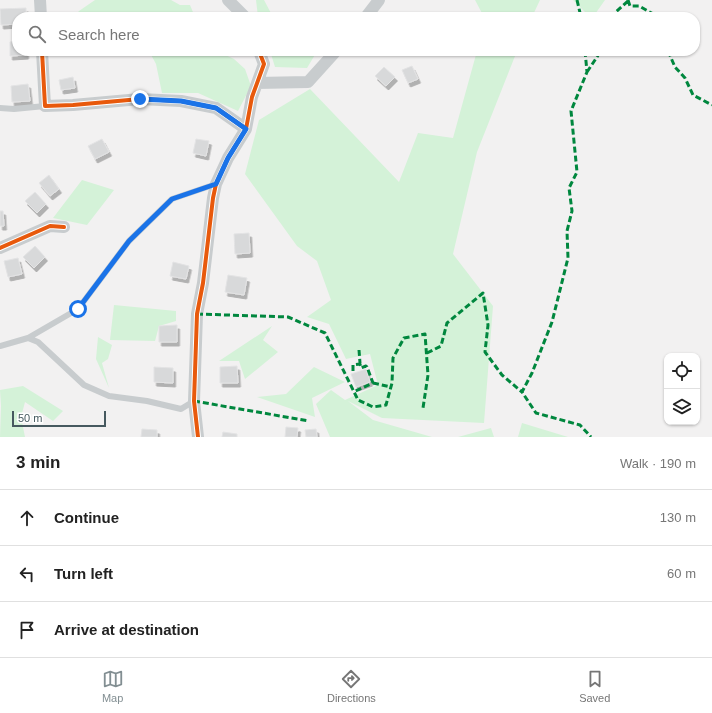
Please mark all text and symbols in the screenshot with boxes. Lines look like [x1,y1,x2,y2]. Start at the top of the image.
search box [12,12,700,56]
icon: search [26,23,48,45]
text: Search here [58,26,140,43]
route end [131,90,149,108]
route start [69,300,87,318]
map controls [664,353,700,425]
button: locate [664,353,700,389]
button: layers [664,389,700,425]
scale bar [12,409,106,428]
text: 50 m [18,412,42,424]
text: 3 min [16,453,60,472]
text: Walk · 190 m [620,456,696,471]
icon: ahead [16,507,38,529]
text: Continue [54,509,119,526]
text: 130 m [660,510,696,525]
icon: left [16,563,38,585]
text: Turn left [54,565,113,582]
text: 60 m [667,566,696,581]
icon: arrive [16,619,38,641]
text: Arrive at destination [54,621,199,638]
tab: Map [102,668,124,704]
tab: Directions [327,668,376,704]
tab: Saved [579,668,610,704]

